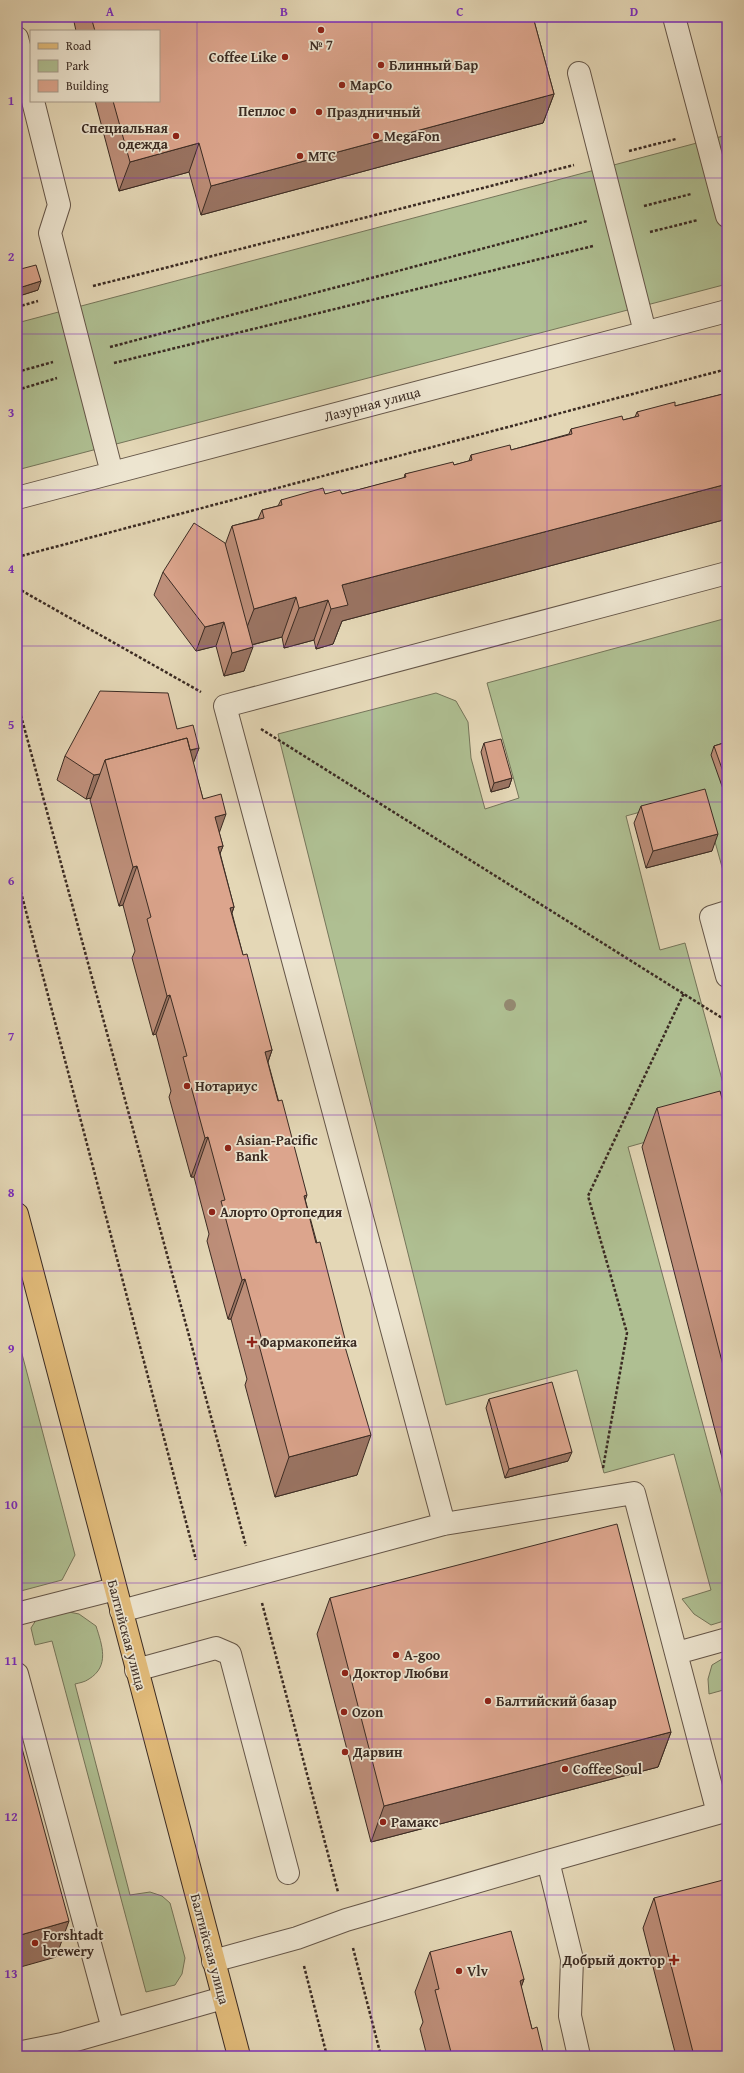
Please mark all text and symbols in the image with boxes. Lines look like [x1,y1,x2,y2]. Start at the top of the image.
text: A [106,2,115,21]
text: B [280,2,288,21]
text: C [456,2,464,21]
text: D [630,2,638,21]
marker: № 7 [316,25,326,35]
legend [30,30,160,102]
place label: № 7 [309,35,333,55]
text: Road [66,37,92,54]
place label: Coffee Like [209,47,277,67]
marker: Coffee Like [280,52,290,62]
place label: Блинный Бар [389,55,478,75]
text: Park [66,57,90,74]
marker: Блинный Бар [376,60,386,70]
place label: МарСо [350,75,393,95]
text: Building [66,77,109,94]
marker: МарСо [337,80,347,90]
text: 1 [8,91,14,110]
place label: Пеплос [238,101,286,121]
place label: Праздничный [327,102,421,122]
marker: Пеплос [288,106,298,116]
marker: Праздничный [314,107,324,117]
place label: Специальная одежда [81,118,169,154]
place label: MegaFon [384,126,441,146]
marker: Специальная одежда [171,131,181,141]
marker: MegaFon [371,131,381,141]
place label: МТС [308,146,336,166]
marker: МТС [295,151,305,161]
text: 2 [8,247,15,266]
street label: Лазурная улица [322,381,423,426]
text: 3 [8,403,14,422]
text: 4 [8,559,15,578]
text: 5 [8,715,15,734]
text: 6 [8,871,15,890]
text: 7 [8,1027,15,1046]
place label: Нотариус [195,1076,258,1096]
marker: Нотариус [182,1081,192,1091]
place label: Asian-Pacific Bank [236,1130,318,1166]
marker: Asian-Pacific Bank [223,1143,233,1153]
text: 8 [8,1183,15,1202]
place label: Алорто Ортопедия [220,1202,343,1222]
marker: Алорто Ортопедия [207,1207,217,1217]
place label: Фармакопейка [260,1332,358,1352]
marker: Фармакопейка [247,1337,257,1347]
text: 9 [8,1339,15,1358]
text: 10 [4,1495,18,1514]
street label: Балтийская улица [103,1577,151,1693]
place label: A-goo [404,1645,441,1665]
marker: A-goo [391,1650,401,1660]
text: 11 [4,1651,18,1670]
place label: Доктор Любви [352,1663,449,1683]
marker: Доктор Любви [340,1668,350,1678]
place label: Балтийский базар [496,1691,617,1711]
marker: Балтийский базар [483,1696,493,1706]
place label: Ozon [352,1702,384,1722]
marker: Ozon [339,1707,349,1717]
place label: Дарвин [352,1742,403,1762]
marker: Дарвин [340,1747,350,1757]
place label: Coffee Soul [573,1759,643,1779]
marker: Coffee Soul [560,1764,570,1774]
text: 12 [4,1807,18,1826]
place label: Рамакс [391,1812,439,1832]
marker: Рамакс [378,1817,388,1827]
street label: Балтийская улица [186,1891,234,2007]
place label: Forshtadt brewery [43,1925,104,1961]
marker: Forshtadt brewery [30,1938,40,1948]
place label: Добрый доктор [562,1950,665,1970]
marker: Добрый доктор [668,1954,680,1966]
place label: Vlv [467,1961,489,1981]
text: 13 [4,1964,18,1983]
marker: Vlv [454,1966,464,1976]

